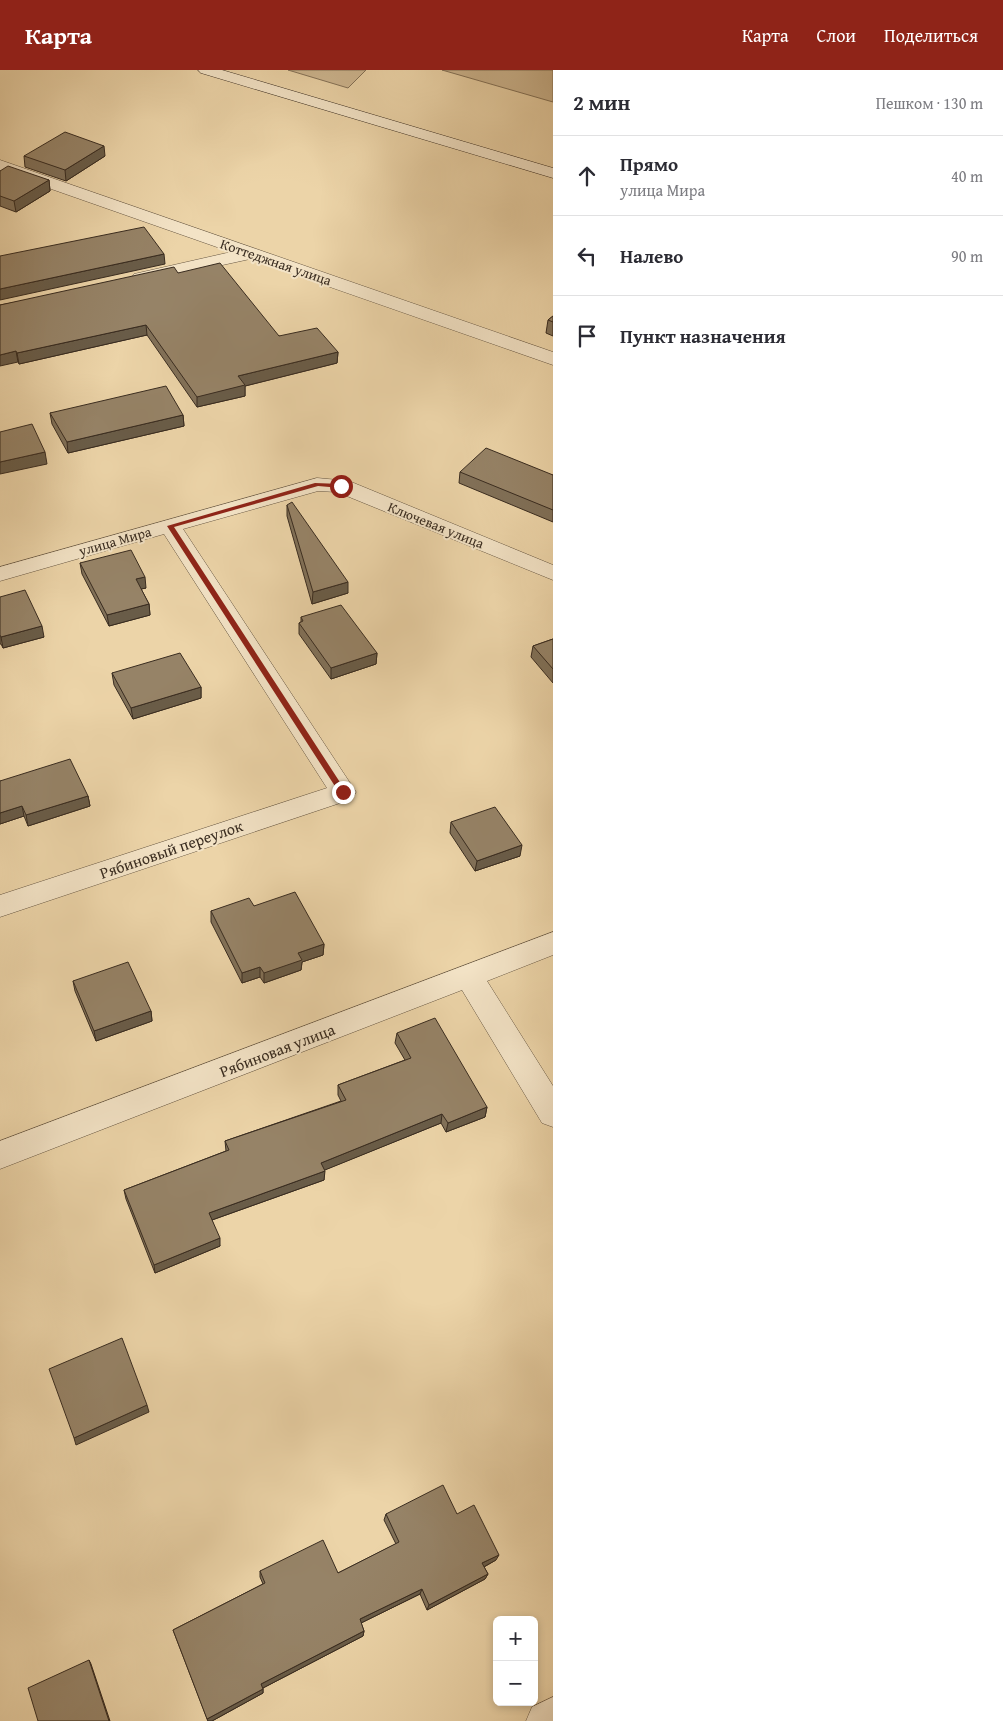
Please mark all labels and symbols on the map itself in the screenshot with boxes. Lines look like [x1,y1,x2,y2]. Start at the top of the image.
street label: Коттеджная улица [218,234,335,291]
route start [330,475,353,498]
street label: Ключевая улица [385,497,487,553]
street label: улица Мира [76,521,154,561]
route end [332,781,355,804]
street label: Рябиновый переулок [96,813,246,885]
street label: Рябиновая улица [216,1017,339,1083]

